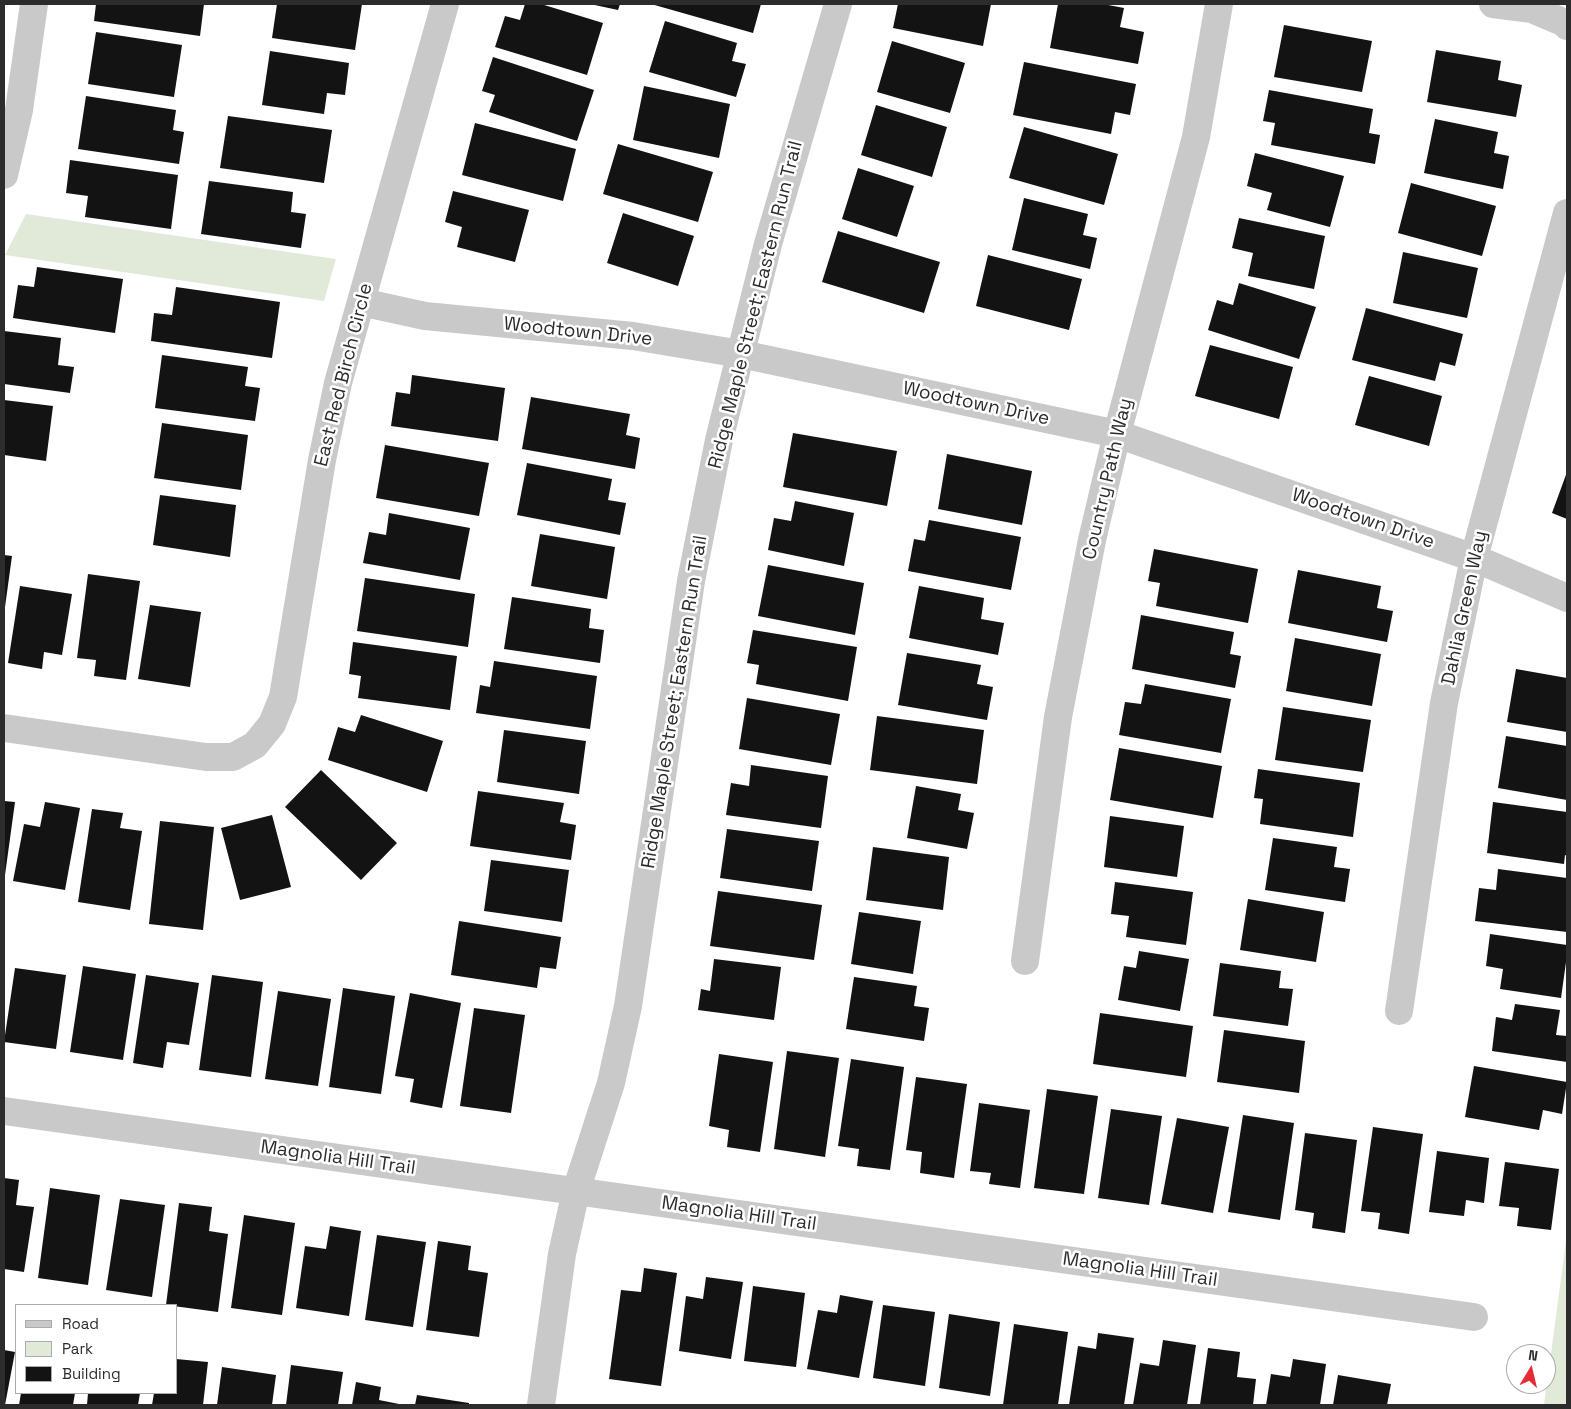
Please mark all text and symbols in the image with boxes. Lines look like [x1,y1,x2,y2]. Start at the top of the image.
street label: Ridge Maple Street; Eastern Run Trail [704,139,808,471]
street label: East Red Birch Circle [310,281,378,469]
street label: Woodtown Drive [503,313,653,351]
street label: Woodtown Drive [901,377,1051,431]
street label: Country Path Way [1078,396,1138,562]
street label: Woodtown Drive [1289,484,1437,554]
street label: Dahlia Green Way [1437,529,1493,687]
street label: Ridge Maple Street; Eastern Run Trail [637,534,713,870]
street label: Magnolia Hill Trail [259,1136,417,1180]
street label: Magnolia Hill Trail [660,1192,818,1236]
street label: Magnolia Hill Trail [1061,1248,1219,1292]
legend [15,1304,178,1394]
text: Road [62,1314,99,1333]
text: Park [62,1339,93,1358]
north arrow [1506,1344,1556,1394]
text: N [1527,1346,1539,1365]
text: Building [62,1364,121,1383]

